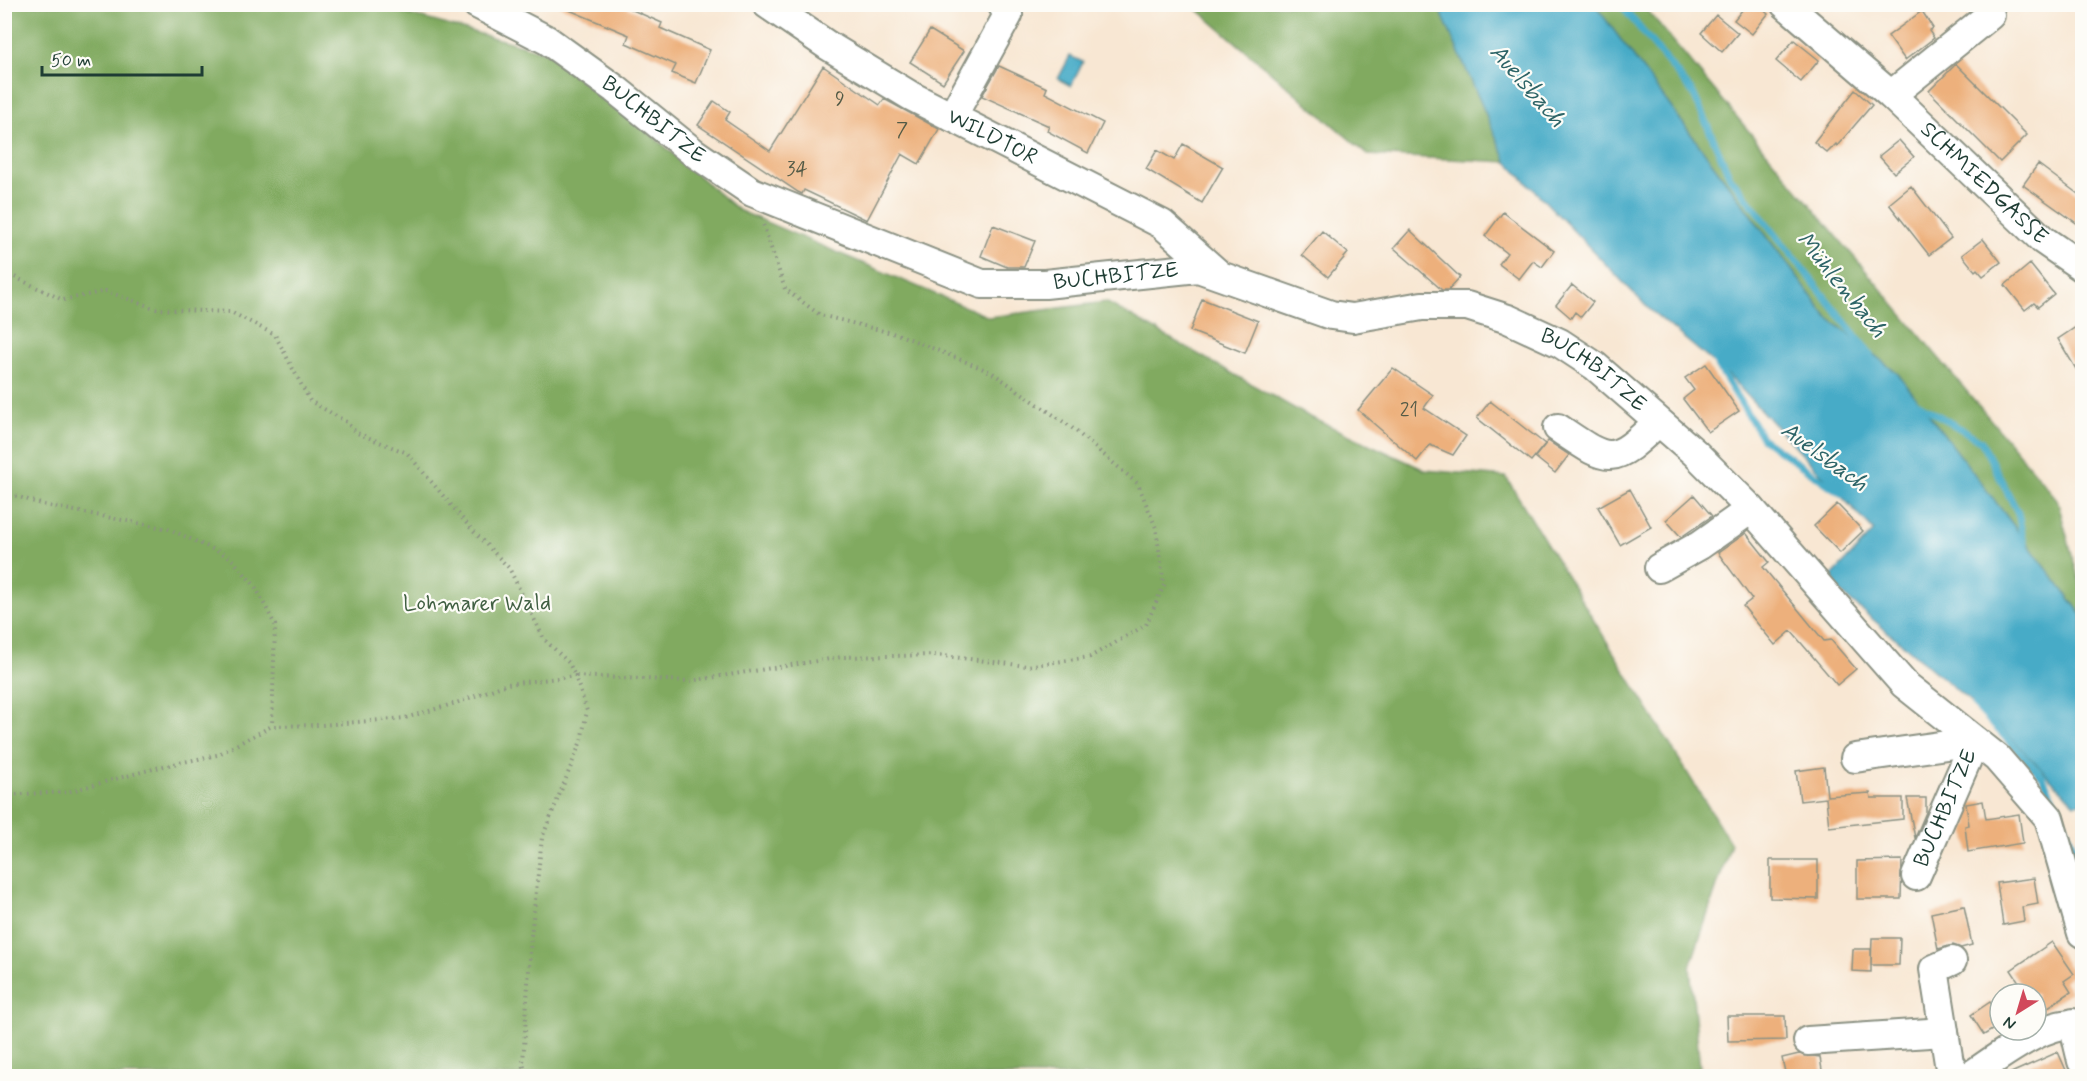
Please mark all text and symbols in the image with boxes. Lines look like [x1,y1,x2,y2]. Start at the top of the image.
water label: Auelsbach [1482,38,1572,134]
scale bar [42,39,202,77]
text: 50 m [51,49,91,73]
street label: BUCHBITZE [596,70,711,171]
house number: 9 [835,86,845,113]
street label: WILDTOR [942,103,1042,172]
street label: SCHMIEDGASSE [1914,116,2054,251]
house number: 7 [896,117,908,144]
house number: 34 [786,156,808,183]
water label: Mühlenbach [1789,226,1893,344]
street label: BUCHBITZE [1052,256,1180,297]
street label: BUCHBITZE [1536,322,1653,419]
house number: 21 [1400,397,1418,424]
water label: Auelsbach [1774,415,1874,499]
park label: Lohmarer Wald [403,590,551,618]
street label: BUCHBITZE [1908,745,1984,871]
north arrow [1988,982,2048,1042]
text: N [1999,1011,2020,1034]

